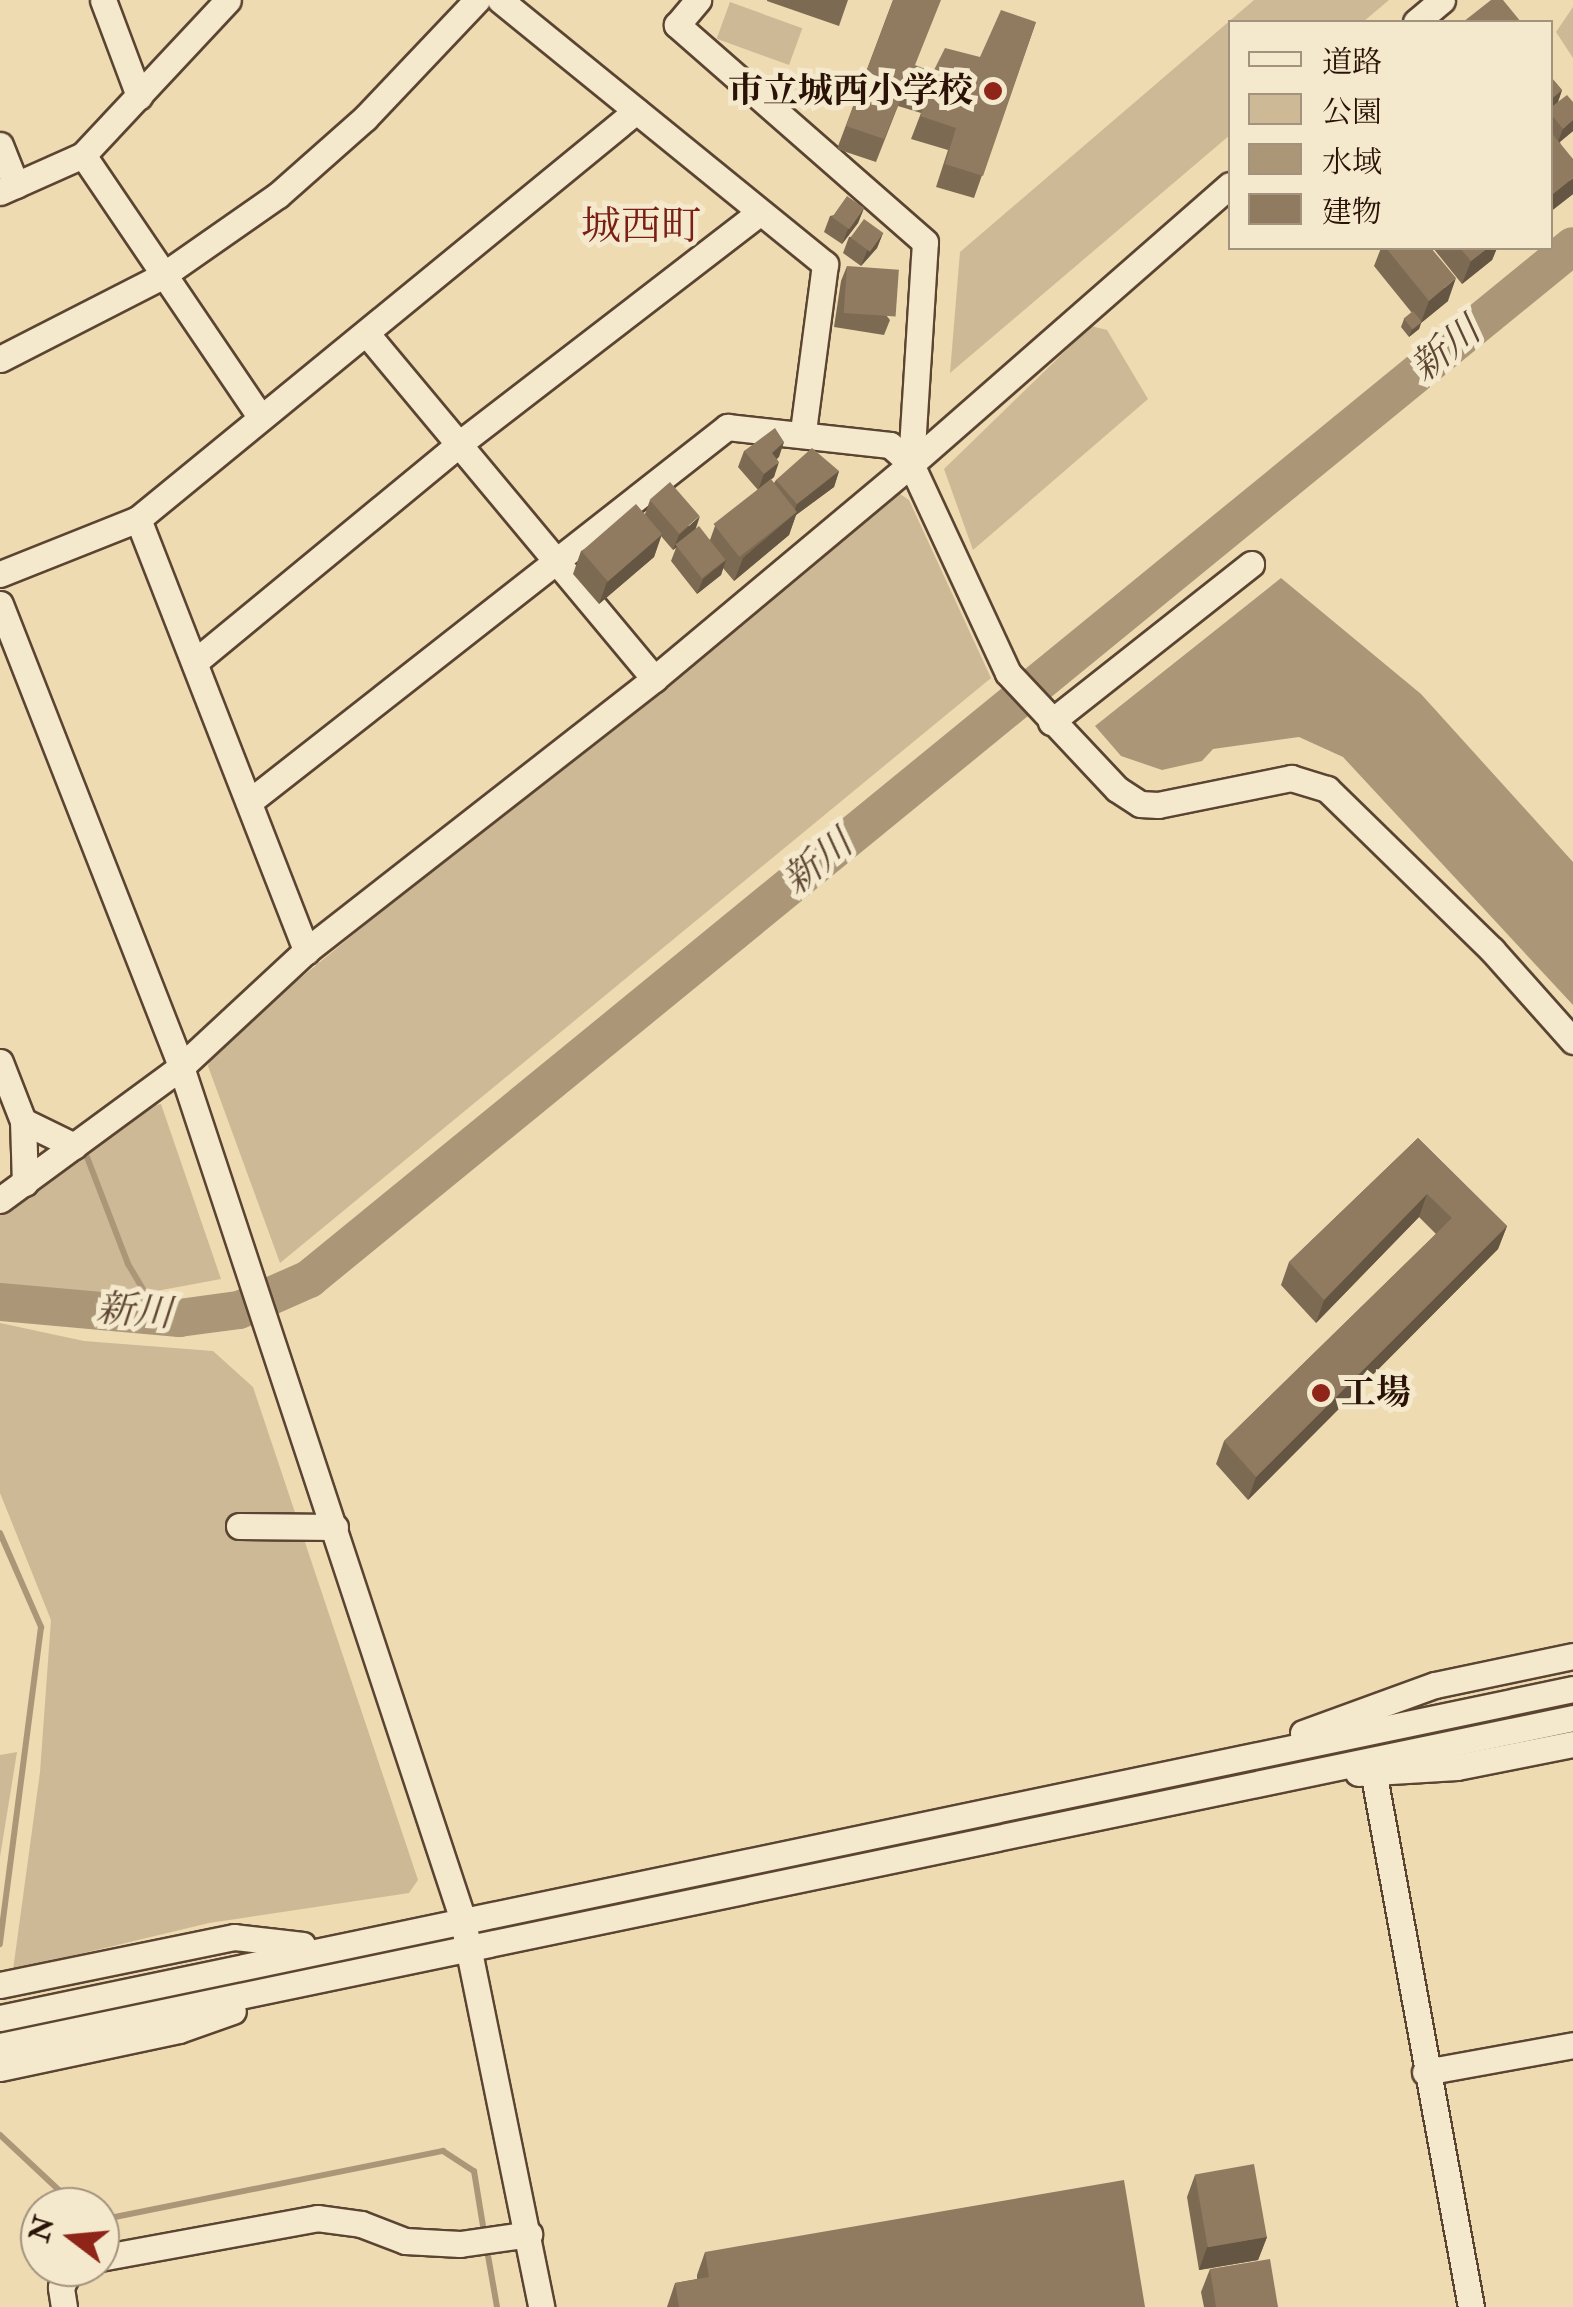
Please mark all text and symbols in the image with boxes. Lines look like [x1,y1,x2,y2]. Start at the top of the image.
legend [1228,20,1553,250]
text: 道路 [1322,44,1382,81]
place label: 市立城西小学校 [728,70,973,112]
marker: 市立城西小学校 [982,80,1004,102]
text: 公園 [1322,94,1382,131]
text: 水域 [1322,144,1382,181]
text: 建物 [1322,194,1382,231]
district label: 城西町 [581,203,701,251]
water label: 新川 [1402,308,1490,392]
water label: 新川 [774,821,862,905]
water label: 新川 [95,1287,173,1337]
place label: 工場 [1341,1372,1411,1414]
marker: 工場 [1310,1382,1332,1404]
north arrow [20,2187,120,2287]
text: N [22,2212,63,2246]

